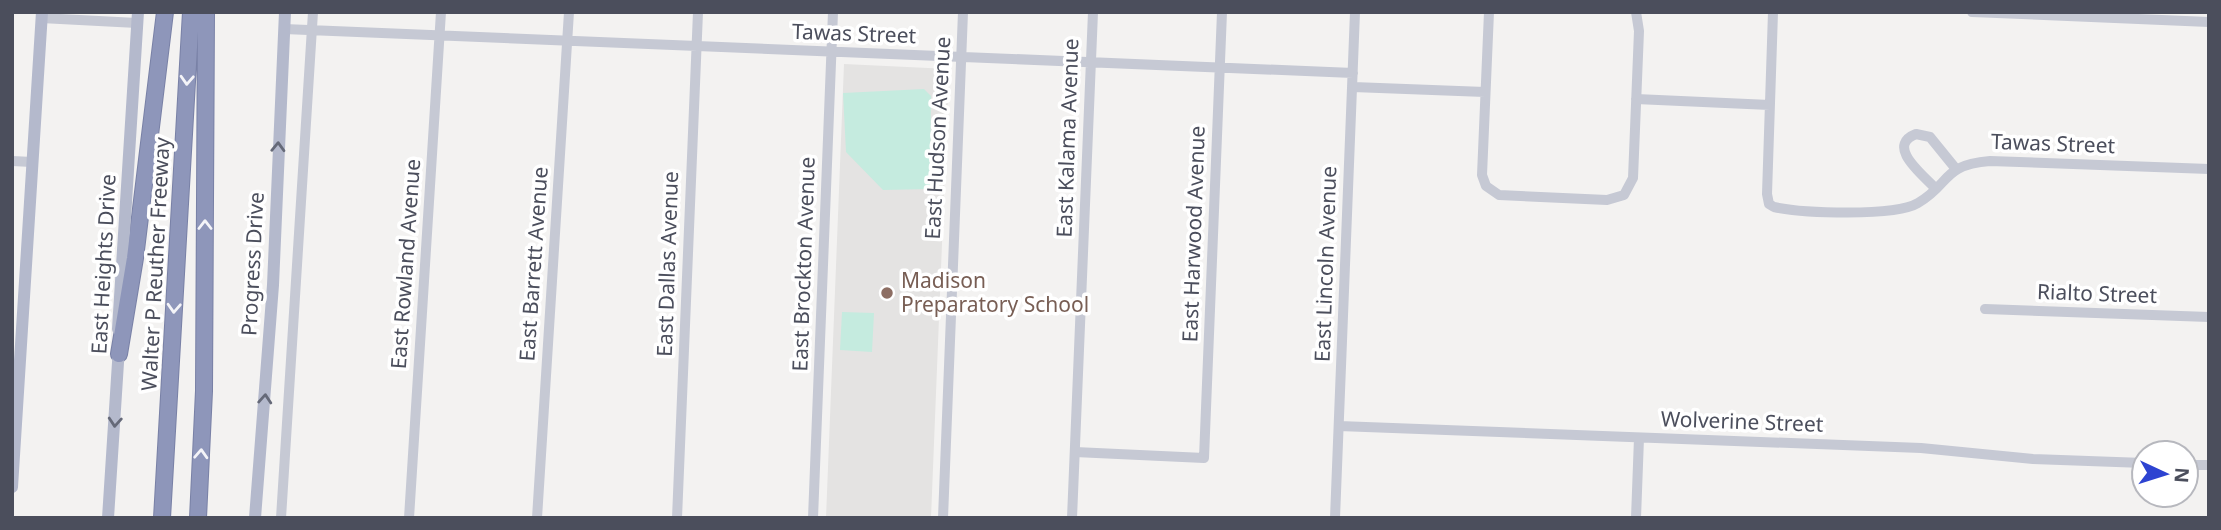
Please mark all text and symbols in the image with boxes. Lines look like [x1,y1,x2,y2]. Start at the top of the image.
street label: Tawas Street [791,17,917,49]
street label: East Hudson Avenue [918,36,956,240]
street label: East Kalama Avenue [1050,38,1084,238]
one-way arrow [180,75,195,86]
street label: East Harwood Avenue [1175,125,1211,343]
street label: Tawas Street [1990,127,2116,159]
street label: Walter P Reuther Freeway [134,136,176,391]
one-way arrow [270,141,285,152]
street label: East Brockton Avenue [785,156,821,372]
street label: East Rowland Avenue [384,158,426,370]
street label: East Lincoln Avenue [1308,165,1342,363]
street label: East Barrett Avenue [512,166,554,362]
street label: East Dallas Avenue [650,171,684,357]
street label: East Heights Drive [84,173,122,355]
street label: Progress Drive [234,191,270,337]
one-way arrow [197,219,213,229]
place label: Madison Preparatory School [901,266,1089,318]
street label: Rialto Street [2037,277,2158,309]
marker: Madison Preparatory School [879,285,895,301]
one-way arrow [167,302,182,313]
one-way arrow [258,393,273,404]
street label: Wolverine Street [1660,404,1824,438]
one-way arrow [108,417,123,428]
north arrow [2130,439,2200,509]
one-way arrow [193,449,208,460]
text: N [2168,467,2195,484]

